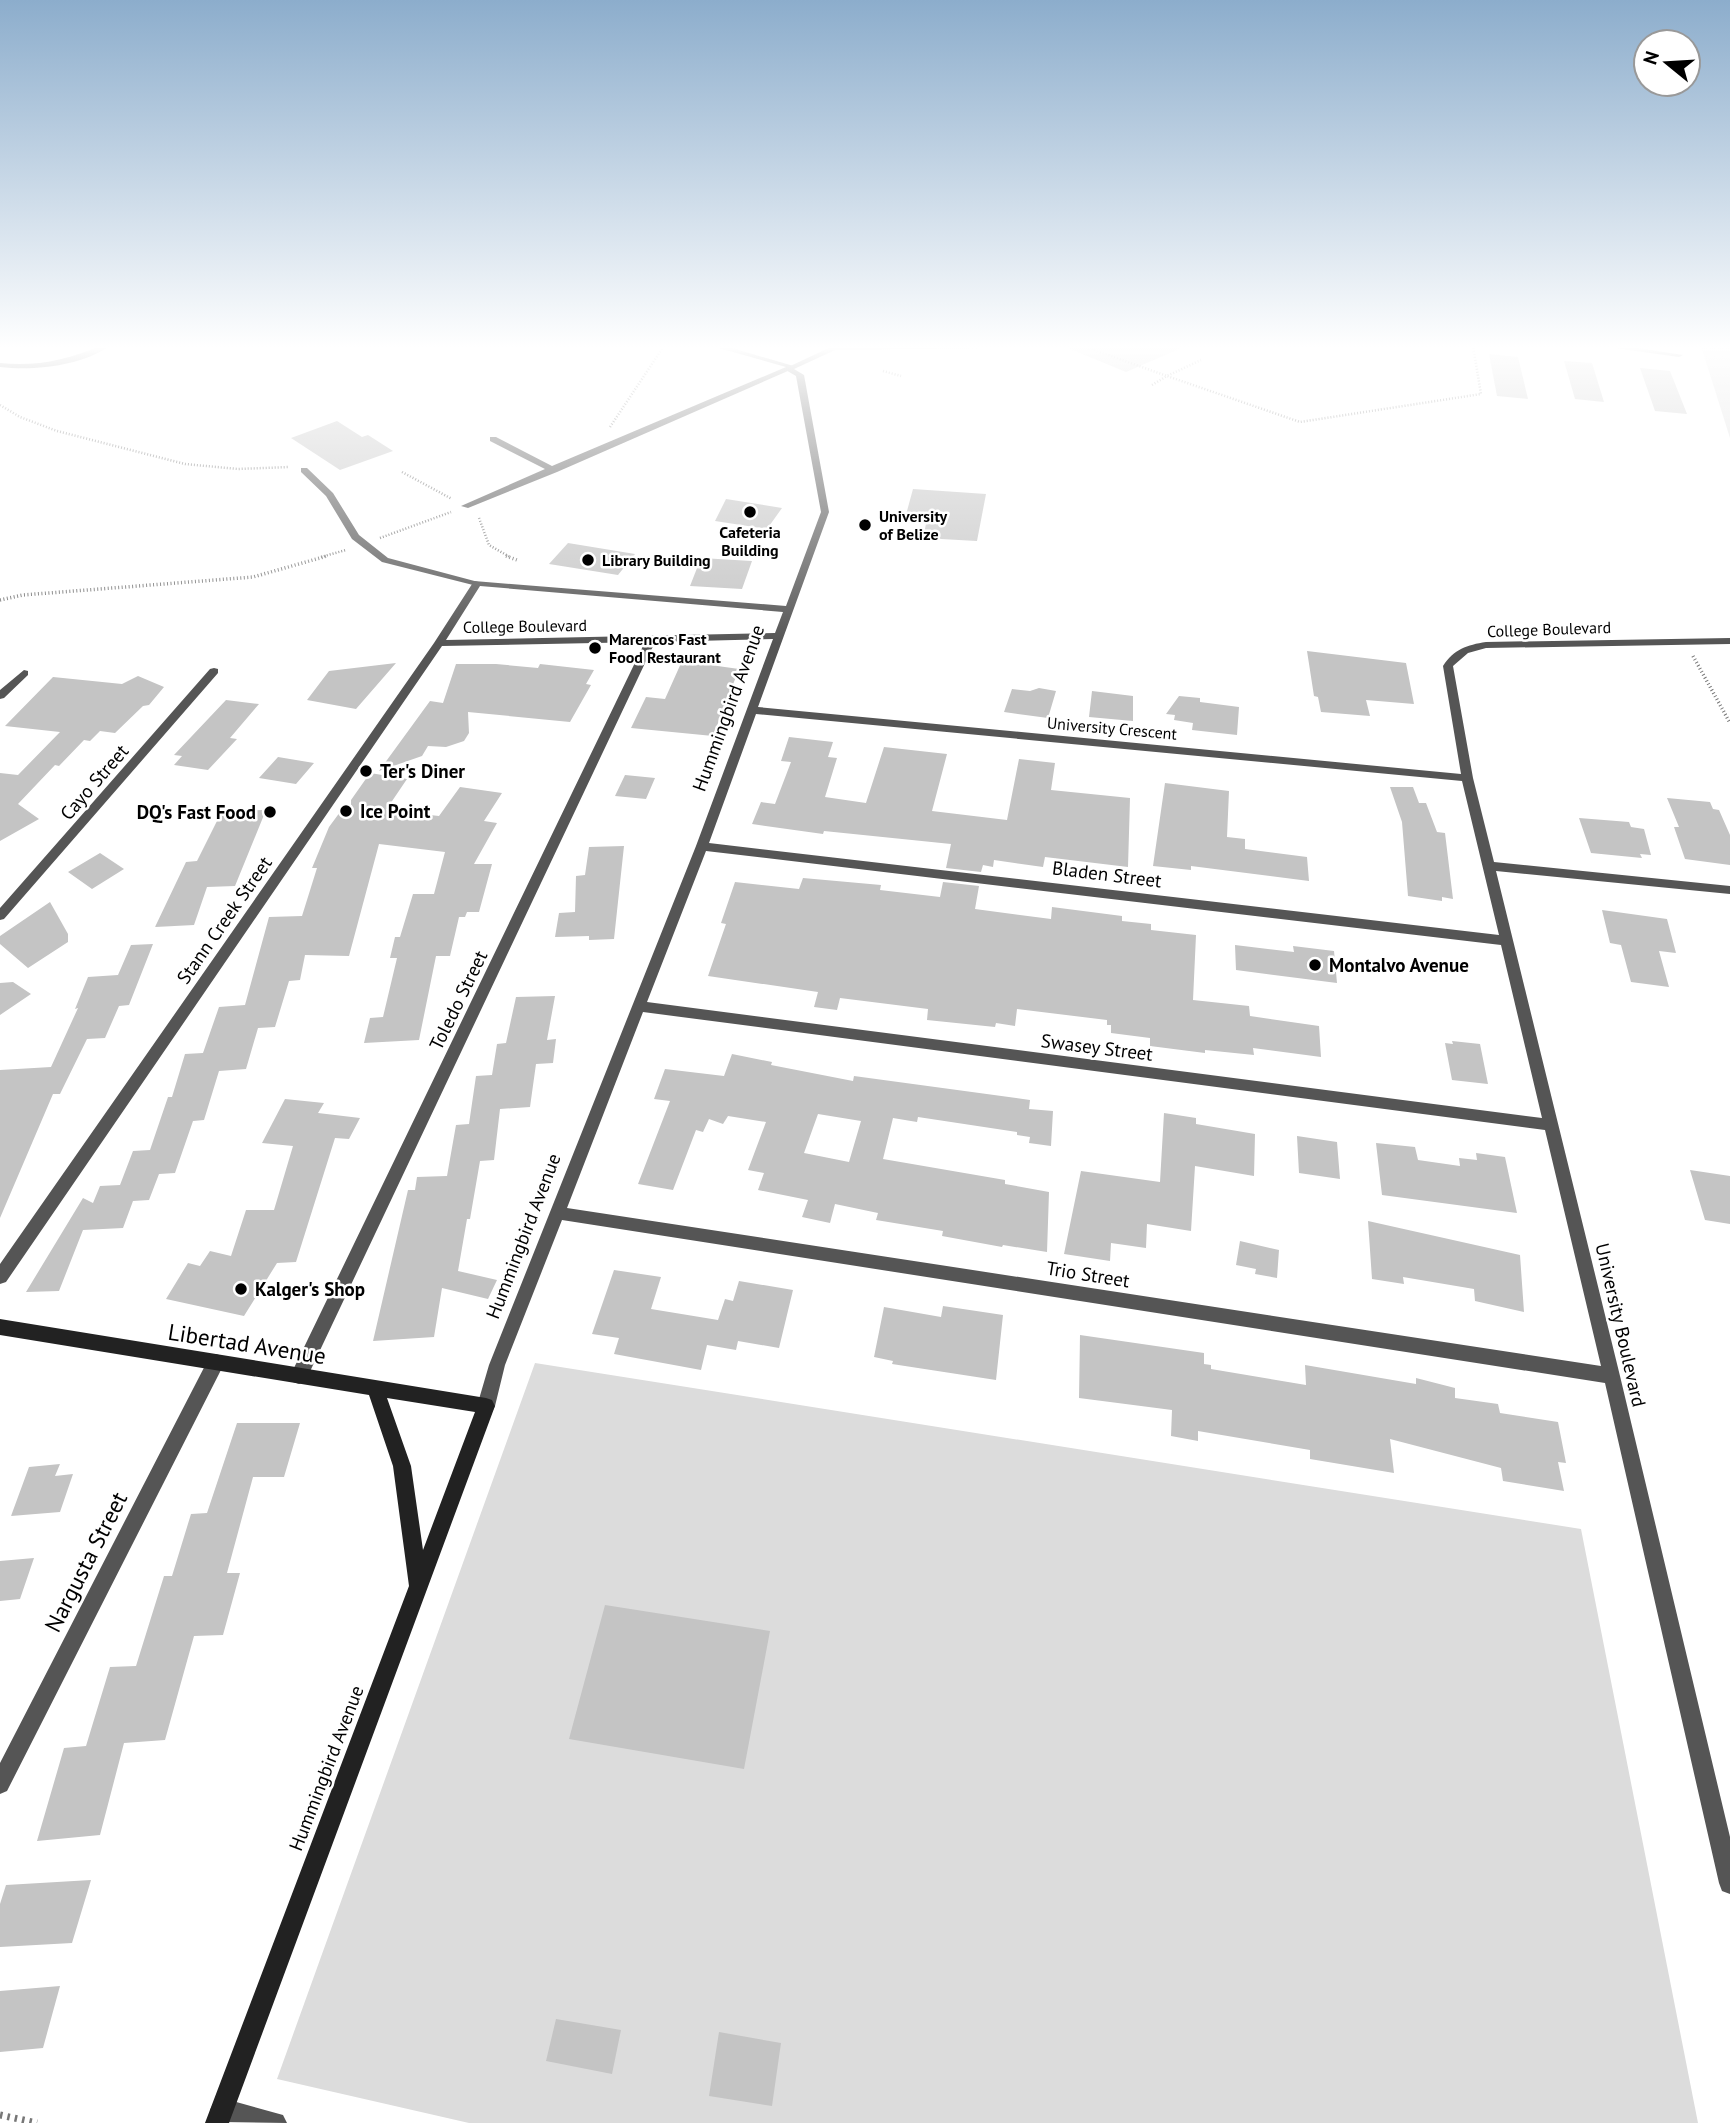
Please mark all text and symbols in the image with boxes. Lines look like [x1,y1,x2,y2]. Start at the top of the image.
north arrow [1632,28,1702,98]
text: N [1637,48,1664,67]
marker: Cafeteria Building [742,504,758,520]
place label: University of Belize [879,506,948,544]
marker: University of Belize [857,517,873,533]
place label: Cafeteria Building [719,522,781,560]
place label: Library Building [602,550,711,570]
marker: Library Building [580,552,596,568]
street label: College Boulevard [463,615,587,637]
street label: College Boulevard [1487,617,1611,641]
street label: Hummingbird Avenue [687,621,769,795]
place label: Marencos Fast Food Restaurant [609,629,721,667]
marker: Marencos Fast Food Restaurant [587,640,603,656]
street label: University Crescent [1046,712,1178,744]
street label: Cayo Street [55,739,134,825]
place label: Ter's Diner [380,759,465,783]
marker: Ter's Diner [358,763,374,779]
place label: Ice Point [360,799,431,823]
place label: DQ's Fast Food [137,800,256,824]
marker: Ice Point [338,803,354,819]
marker: DQ's Fast Food [262,804,278,820]
street label: Stann Creek Street [171,851,277,988]
street label: Bladen Street [1051,855,1164,893]
street label: Toledo Street [424,946,493,1054]
place label: Montalvo Avenue [1329,953,1469,977]
marker: Montalvo Avenue [1307,957,1323,973]
street label: Swasey Street [1040,1028,1155,1066]
street label: Hummingbird Avenue [480,1150,566,1322]
street label: University Boulevard [1590,1241,1652,1409]
street label: Trio Street [1045,1256,1132,1293]
place label: Kalger's Shop [255,1277,365,1301]
marker: Kalger's Shop [233,1281,249,1297]
street label: Libertad Avenue [166,1317,328,1370]
street label: Nargusta Street [38,1487,133,1637]
street label: Hummingbird Avenue [283,1682,369,1854]

